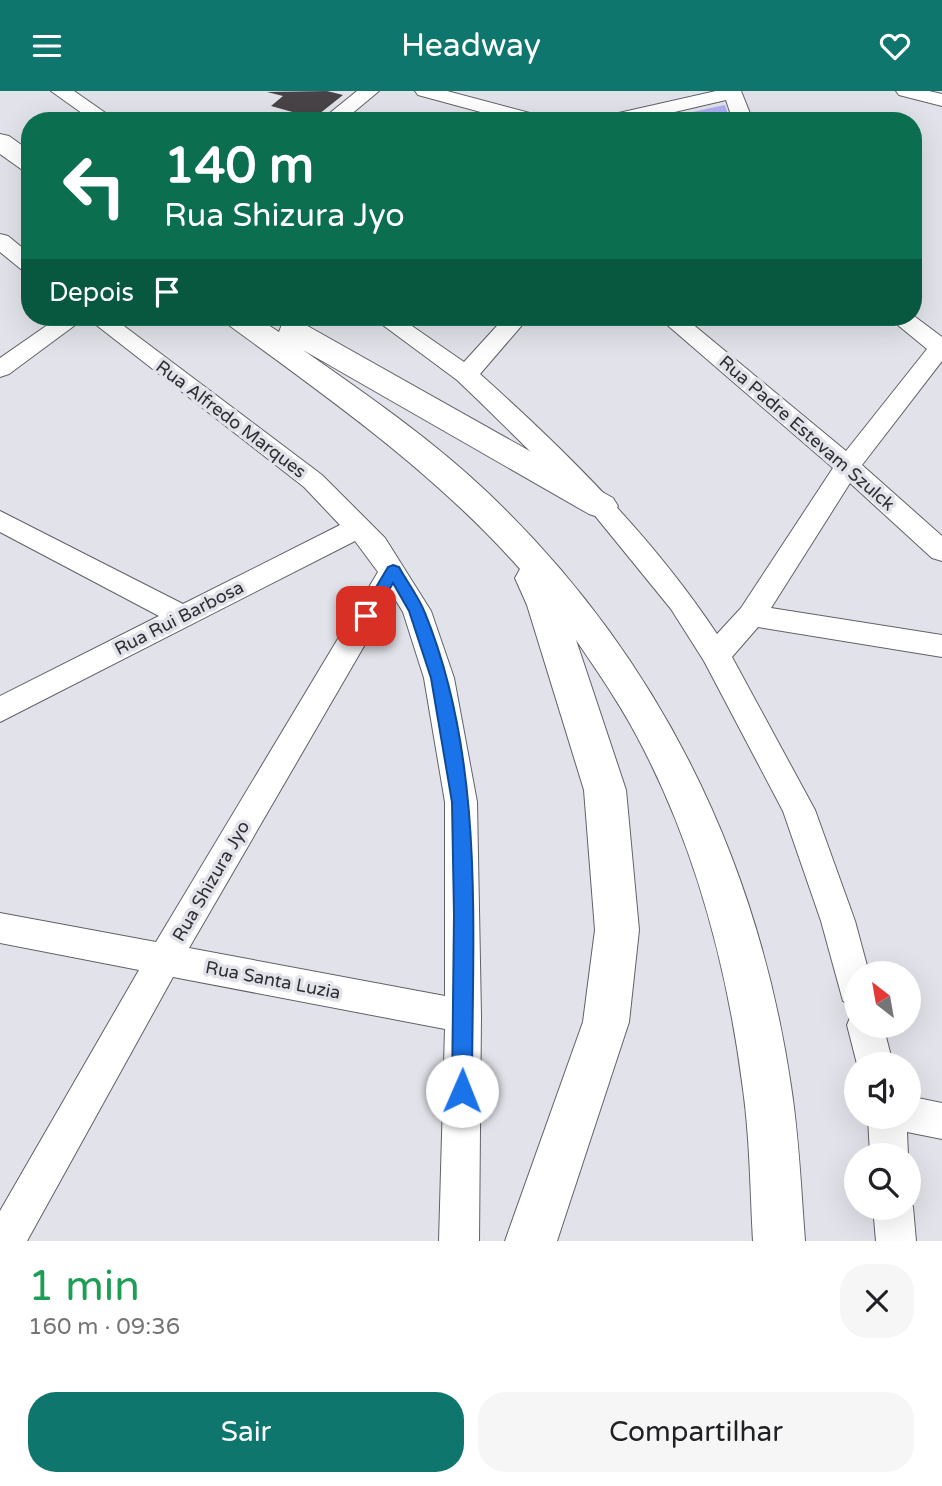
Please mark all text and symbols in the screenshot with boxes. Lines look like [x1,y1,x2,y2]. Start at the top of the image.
icon: menu [28,27,66,65]
text: Headway [401,27,541,65]
icon: heart [876,27,914,65]
text: 140 m [164,137,314,196]
icon: left [49,140,140,231]
text: Rua Shizura Jyo [164,197,405,235]
icon: arrive [148,273,186,311]
text: Depois [49,277,134,308]
street label: Rua Padre Estevam Szulck [715,351,899,515]
street label: Rua Alfredo Marques [152,355,310,483]
street label: Rua Rui Barbosa [111,576,247,660]
pin [336,586,396,646]
icon: arrive [347,597,385,635]
street label: Rua Shizura Jyo [168,817,254,945]
street label: Rua Santa Luzia [204,956,342,1004]
north arrow [844,961,920,1038]
map controls [844,961,921,1220]
button: sound [844,1052,921,1129]
position arrow [425,1054,499,1128]
button: search [844,1143,921,1220]
text: 1 min [28,1261,140,1312]
button: close [840,1264,914,1338]
text: 160 m · 09:36 [28,1313,180,1341]
button: Sair [28,1392,464,1472]
button: Compartilhar [478,1392,914,1472]

